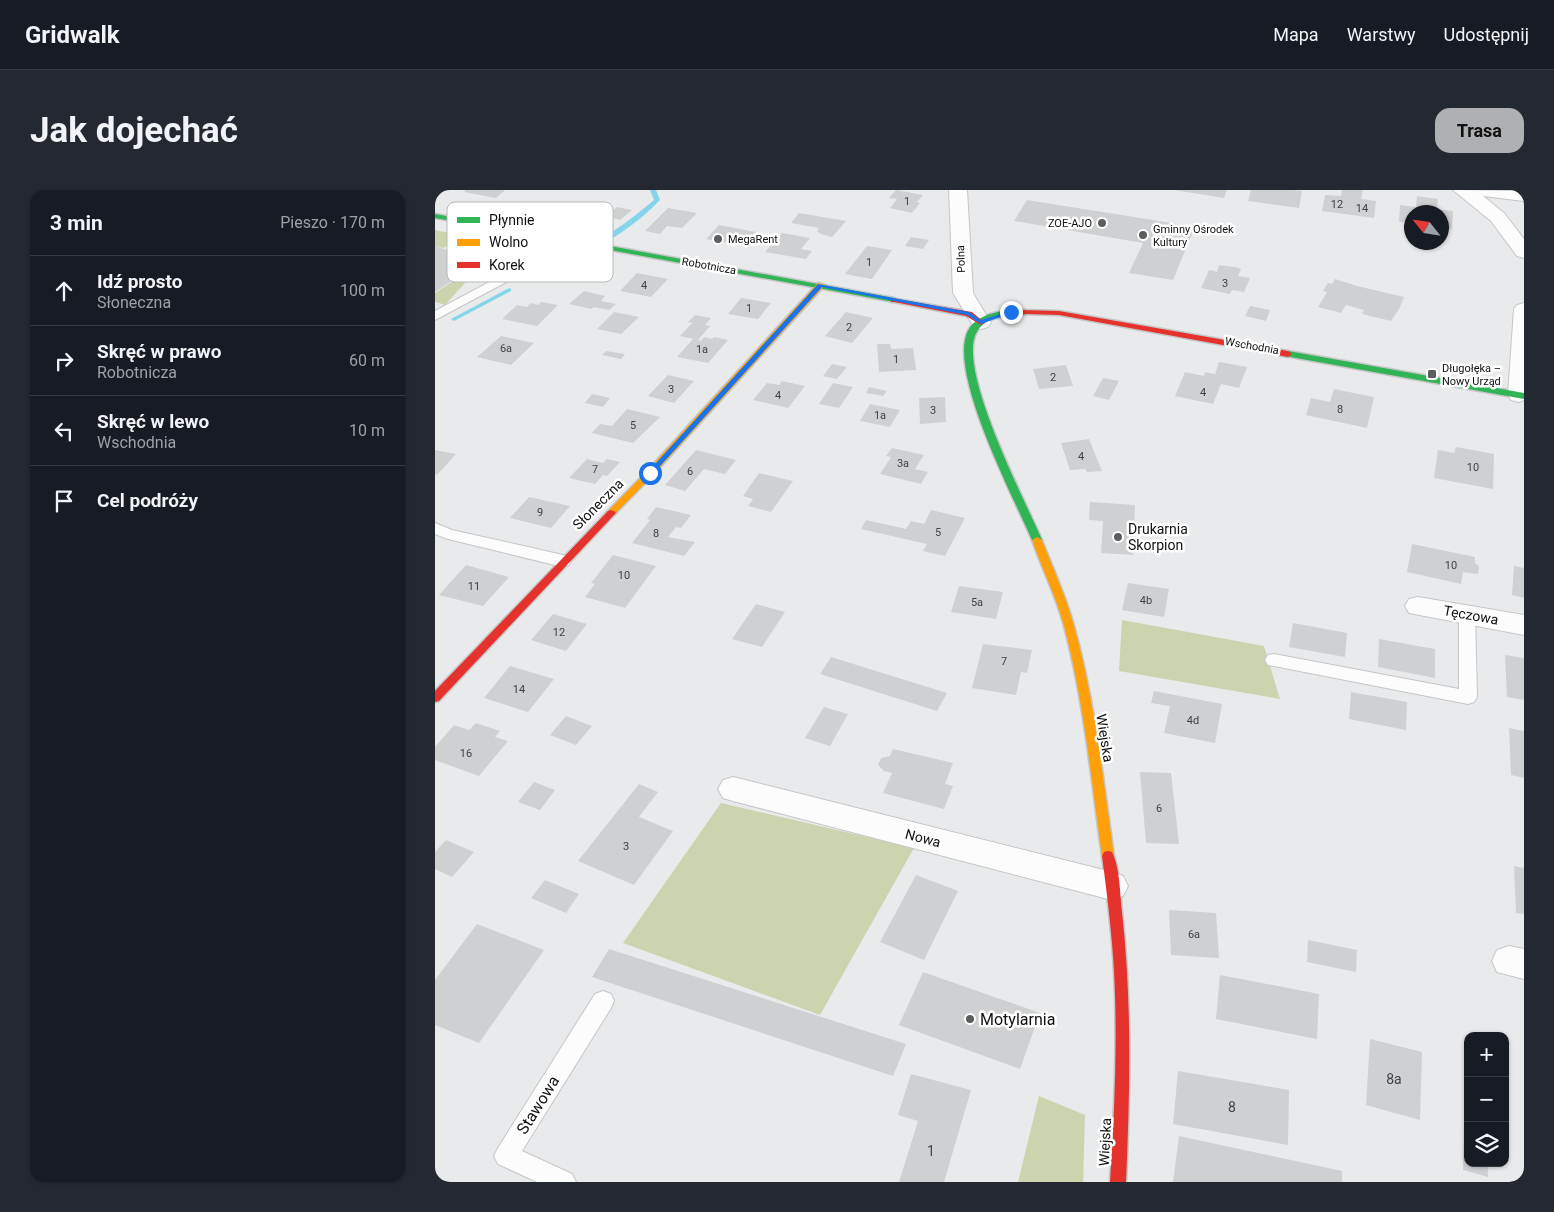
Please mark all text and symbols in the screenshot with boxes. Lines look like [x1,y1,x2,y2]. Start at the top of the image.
text: Gridwalk [25,21,120,49]
text: Mapa [1273,24,1319,45]
text: Warstwy [1347,24,1415,45]
text: Udostępnij [1443,24,1529,45]
button: Trasa [1435,108,1524,153]
text: Jak dojechać [30,110,238,151]
house number: 1 [904,195,910,208]
house number: 12 [1331,198,1343,211]
legend [447,202,613,282]
house number: 14 [1356,202,1368,215]
north arrow [1404,205,1449,250]
text: 3 min [50,211,103,235]
text: Płynnie [489,212,535,228]
text: Pieszo · 170 m [280,213,385,232]
place label: ZOE-AJO [1048,217,1092,230]
marker: ZOE-AJO [1096,217,1108,229]
place label: Gminny Ośrodek Kultury [1153,223,1234,249]
marker: Gminny Ośrodek Kultury [1137,229,1149,241]
marker: MegaRent [712,233,724,245]
place label: MegaRent [728,233,778,246]
text: Wolno [489,234,528,250]
street label: Polna [954,245,968,273]
street label: Robotnicza [681,255,737,277]
house number: 1 [866,256,872,269]
text: Korek [489,257,526,273]
text: Idź prosto [97,270,182,293]
icon: ahead [50,277,78,305]
house number: 3 [1222,277,1228,290]
house number: 4 [641,279,647,292]
text: 100 m [340,281,385,300]
text: Słoneczna [97,293,171,312]
route end [1000,301,1023,324]
house number: 1 [746,302,752,315]
house number: 2 [846,321,852,334]
street label: Wschodnia [1224,335,1280,357]
text: Skręć w prawo [97,340,221,363]
house number: 6a [500,342,512,355]
house number: 1a [696,343,708,356]
icon: right [50,347,78,375]
text: 60 m [349,351,385,370]
house number: 1 [893,353,899,366]
place label: Długołęka – Nowy Urząd [1442,362,1501,388]
text: Robotnicza [97,363,177,382]
marker: Długołęka – Nowy Urząd [1426,368,1438,380]
house number: 2 [1050,371,1056,384]
house number: 3 [668,383,674,396]
house number: 4 [1200,386,1206,399]
house number: 4 [775,389,781,402]
house number: 8 [1337,403,1343,416]
house number: 3 [930,404,936,417]
house number: 1a [874,409,886,422]
text: Skręć w lewo [97,410,209,433]
icon: left [50,417,78,445]
house number: 5 [630,419,636,432]
text: 10 m [349,421,385,440]
text: Wschodnia [97,433,176,452]
house number: 4 [1078,450,1084,463]
house number: 3a [897,457,909,470]
house number: 10 [1467,461,1479,474]
route start [639,462,662,485]
house number: 7 [592,463,598,476]
house number: 6 [687,465,693,478]
street label: Słoneczna [569,475,627,533]
icon: arrive [50,487,78,515]
text: Cel podróży [97,489,198,512]
house number: 9 [537,506,543,519]
place label: Drukarnia Skorpion [1128,521,1188,553]
house number: 5 [935,526,941,539]
house number: 8 [653,527,659,540]
marker: Drukarnia Skorpion [1112,531,1124,543]
house number: 10 [1445,559,1457,572]
house number: 10 [618,569,630,582]
house number: 11 [468,580,480,593]
house number: 4b [1140,594,1152,607]
house number: 5a [971,596,983,609]
street label: Tęczowa [1442,602,1500,628]
house number: 12 [553,626,565,639]
house number: 7 [1001,655,1007,668]
house number: 14 [513,683,525,696]
street label: Wiejska [1093,713,1117,763]
house number: 4d [1187,714,1199,727]
house number: 16 [460,747,472,760]
house number: 6 [1156,802,1162,815]
street label: Nowa [903,826,943,850]
house number: 3 [623,840,629,853]
house number: 6a [1188,928,1200,941]
place label: Motylarnia [980,1010,1055,1029]
marker: Motylarnia [964,1013,976,1025]
map controls [1464,1032,1509,1167]
button: + [1464,1032,1509,1077]
house number: 8a [1386,1071,1402,1087]
street label: Stawowa [513,1072,563,1138]
button: − [1464,1077,1509,1122]
house number: 8 [1228,1099,1236,1115]
street label: Wiejska [1096,1117,1114,1167]
button: layers [1464,1122,1509,1167]
house number: 1 [927,1143,935,1159]

